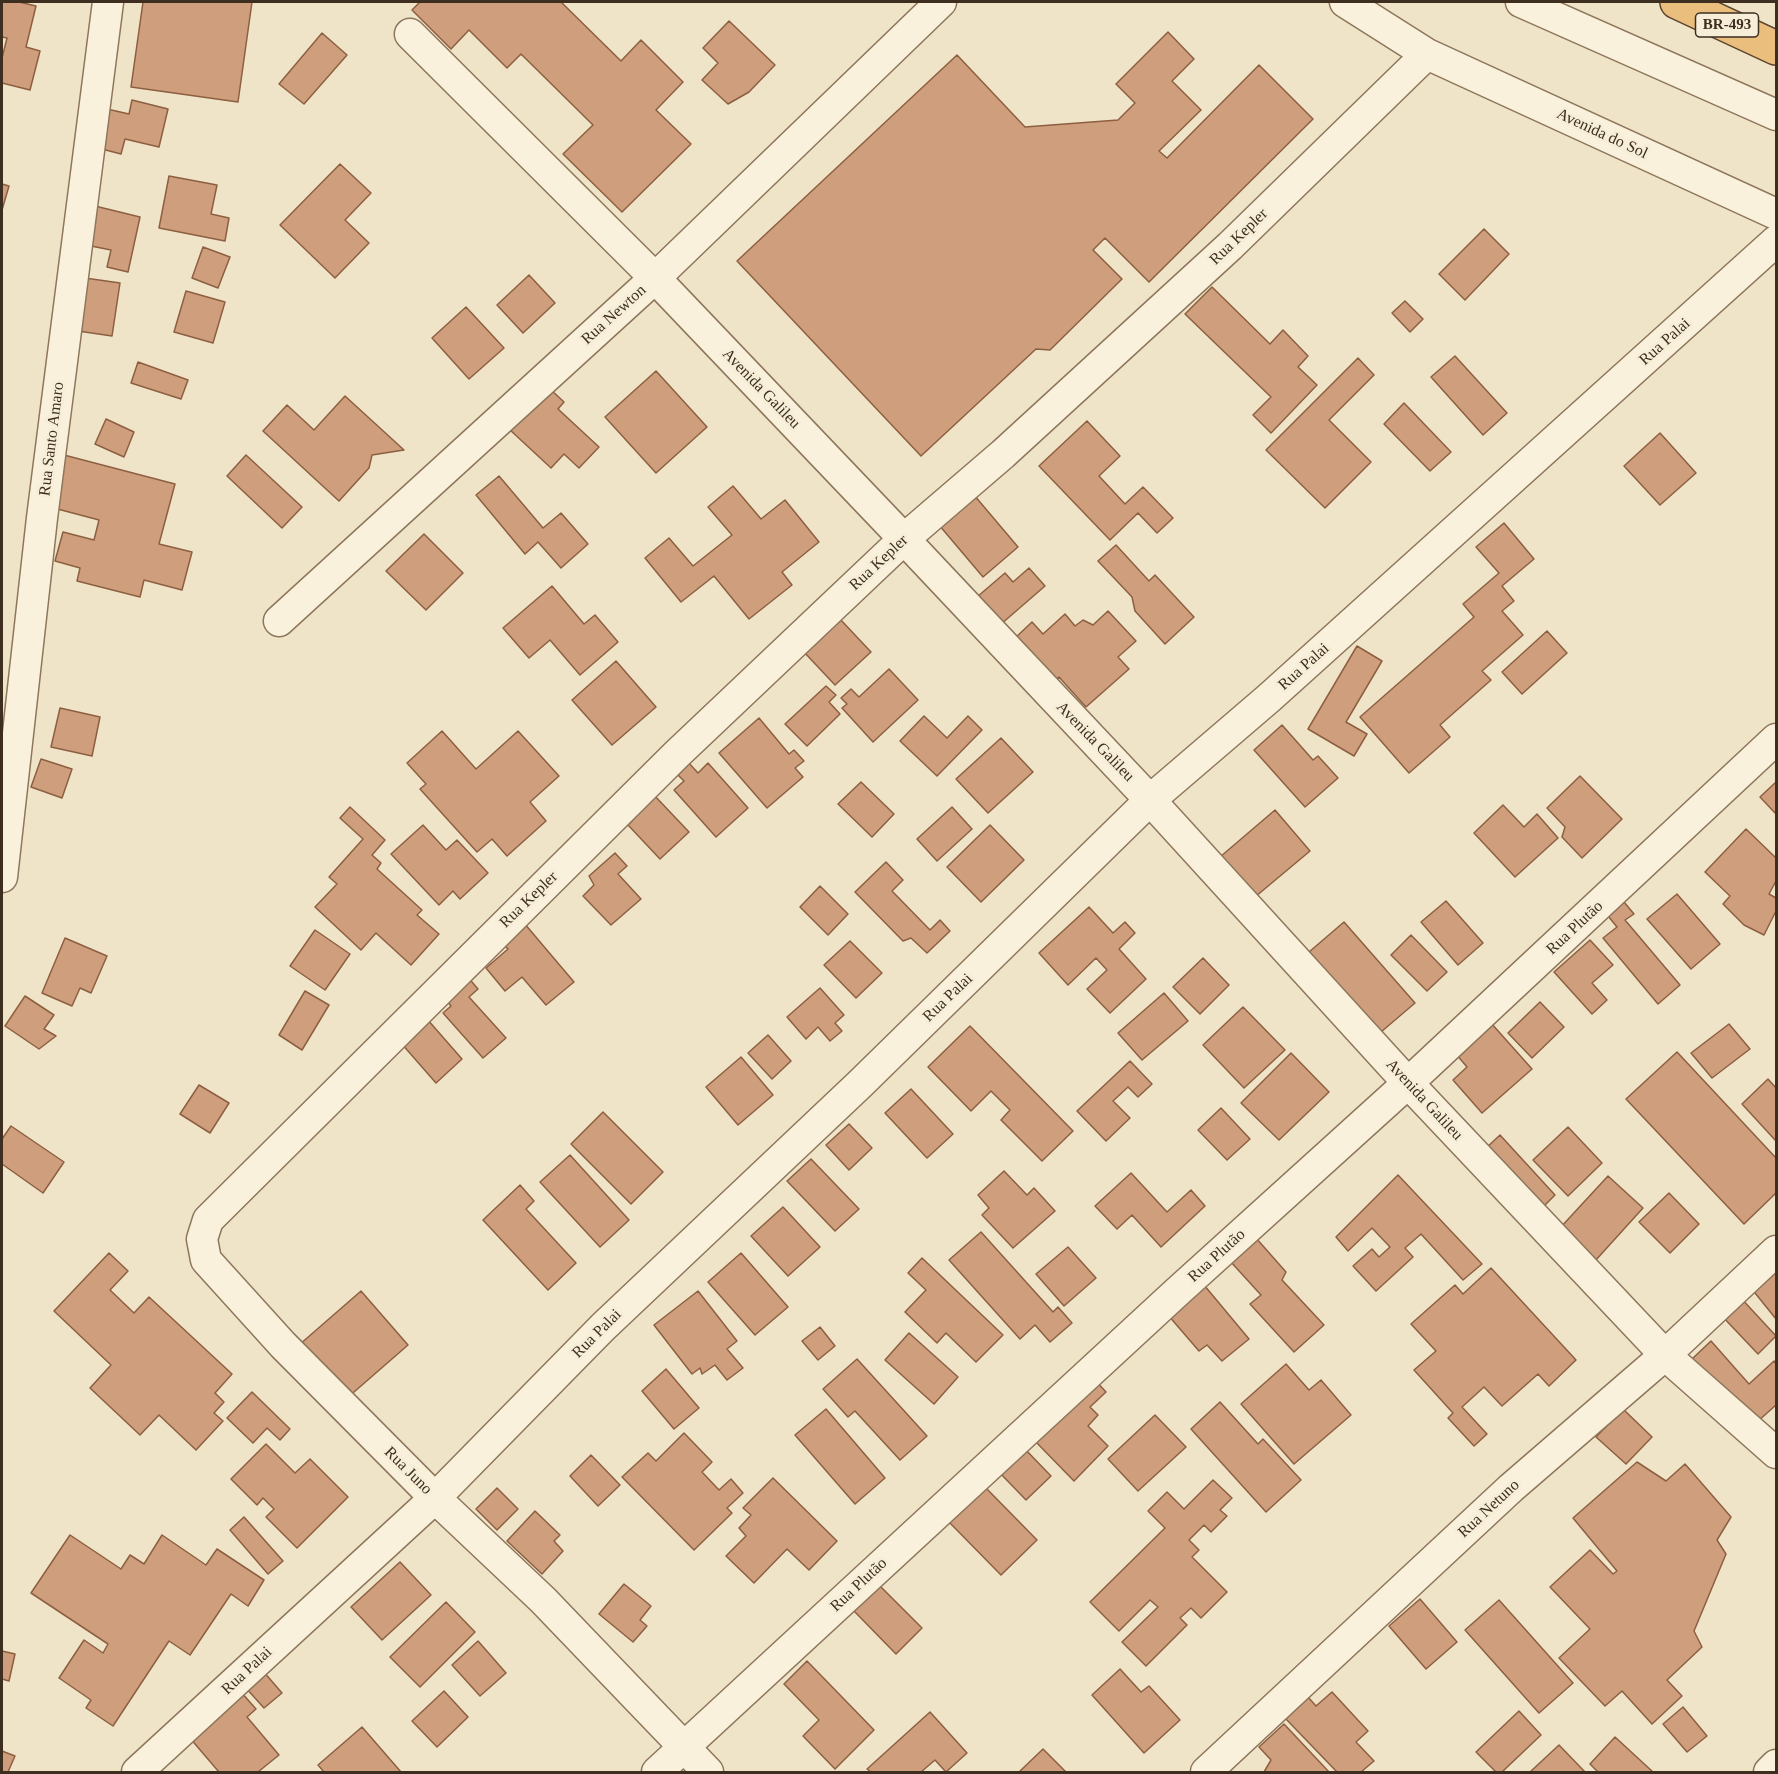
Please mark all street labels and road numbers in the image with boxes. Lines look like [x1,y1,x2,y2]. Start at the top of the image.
road number: BR-493 [1696,13,1758,37]
street label: Avenida do Sol [1553,105,1651,163]
street label: Rua Kepler [1206,205,1272,269]
street label: Rua Newton [578,281,650,349]
street label: Rua Palai [1636,314,1694,370]
street label: Avenida Galileu [718,345,804,433]
street label: Rua Santo Amaro [35,381,69,497]
street label: Rua Kepler [846,531,912,595]
street label: Rua Palai [1275,639,1333,695]
street label: Avenida Galileu [1052,698,1138,786]
street label: Rua Kepler [496,868,562,932]
street label: Rua Plutão [1543,897,1607,959]
street label: Rua Palai [919,970,977,1026]
street label: Avenida Galileu [1381,1055,1467,1145]
street label: Rua Plutão [1184,1225,1250,1287]
street label: Rua Palai [568,1305,626,1363]
street label: Rua Juno [380,1443,436,1499]
street label: Rua Netuno [1454,1476,1524,1542]
street label: Rua Plutão [827,1554,891,1616]
street label: Rua Palai [218,1643,276,1699]

